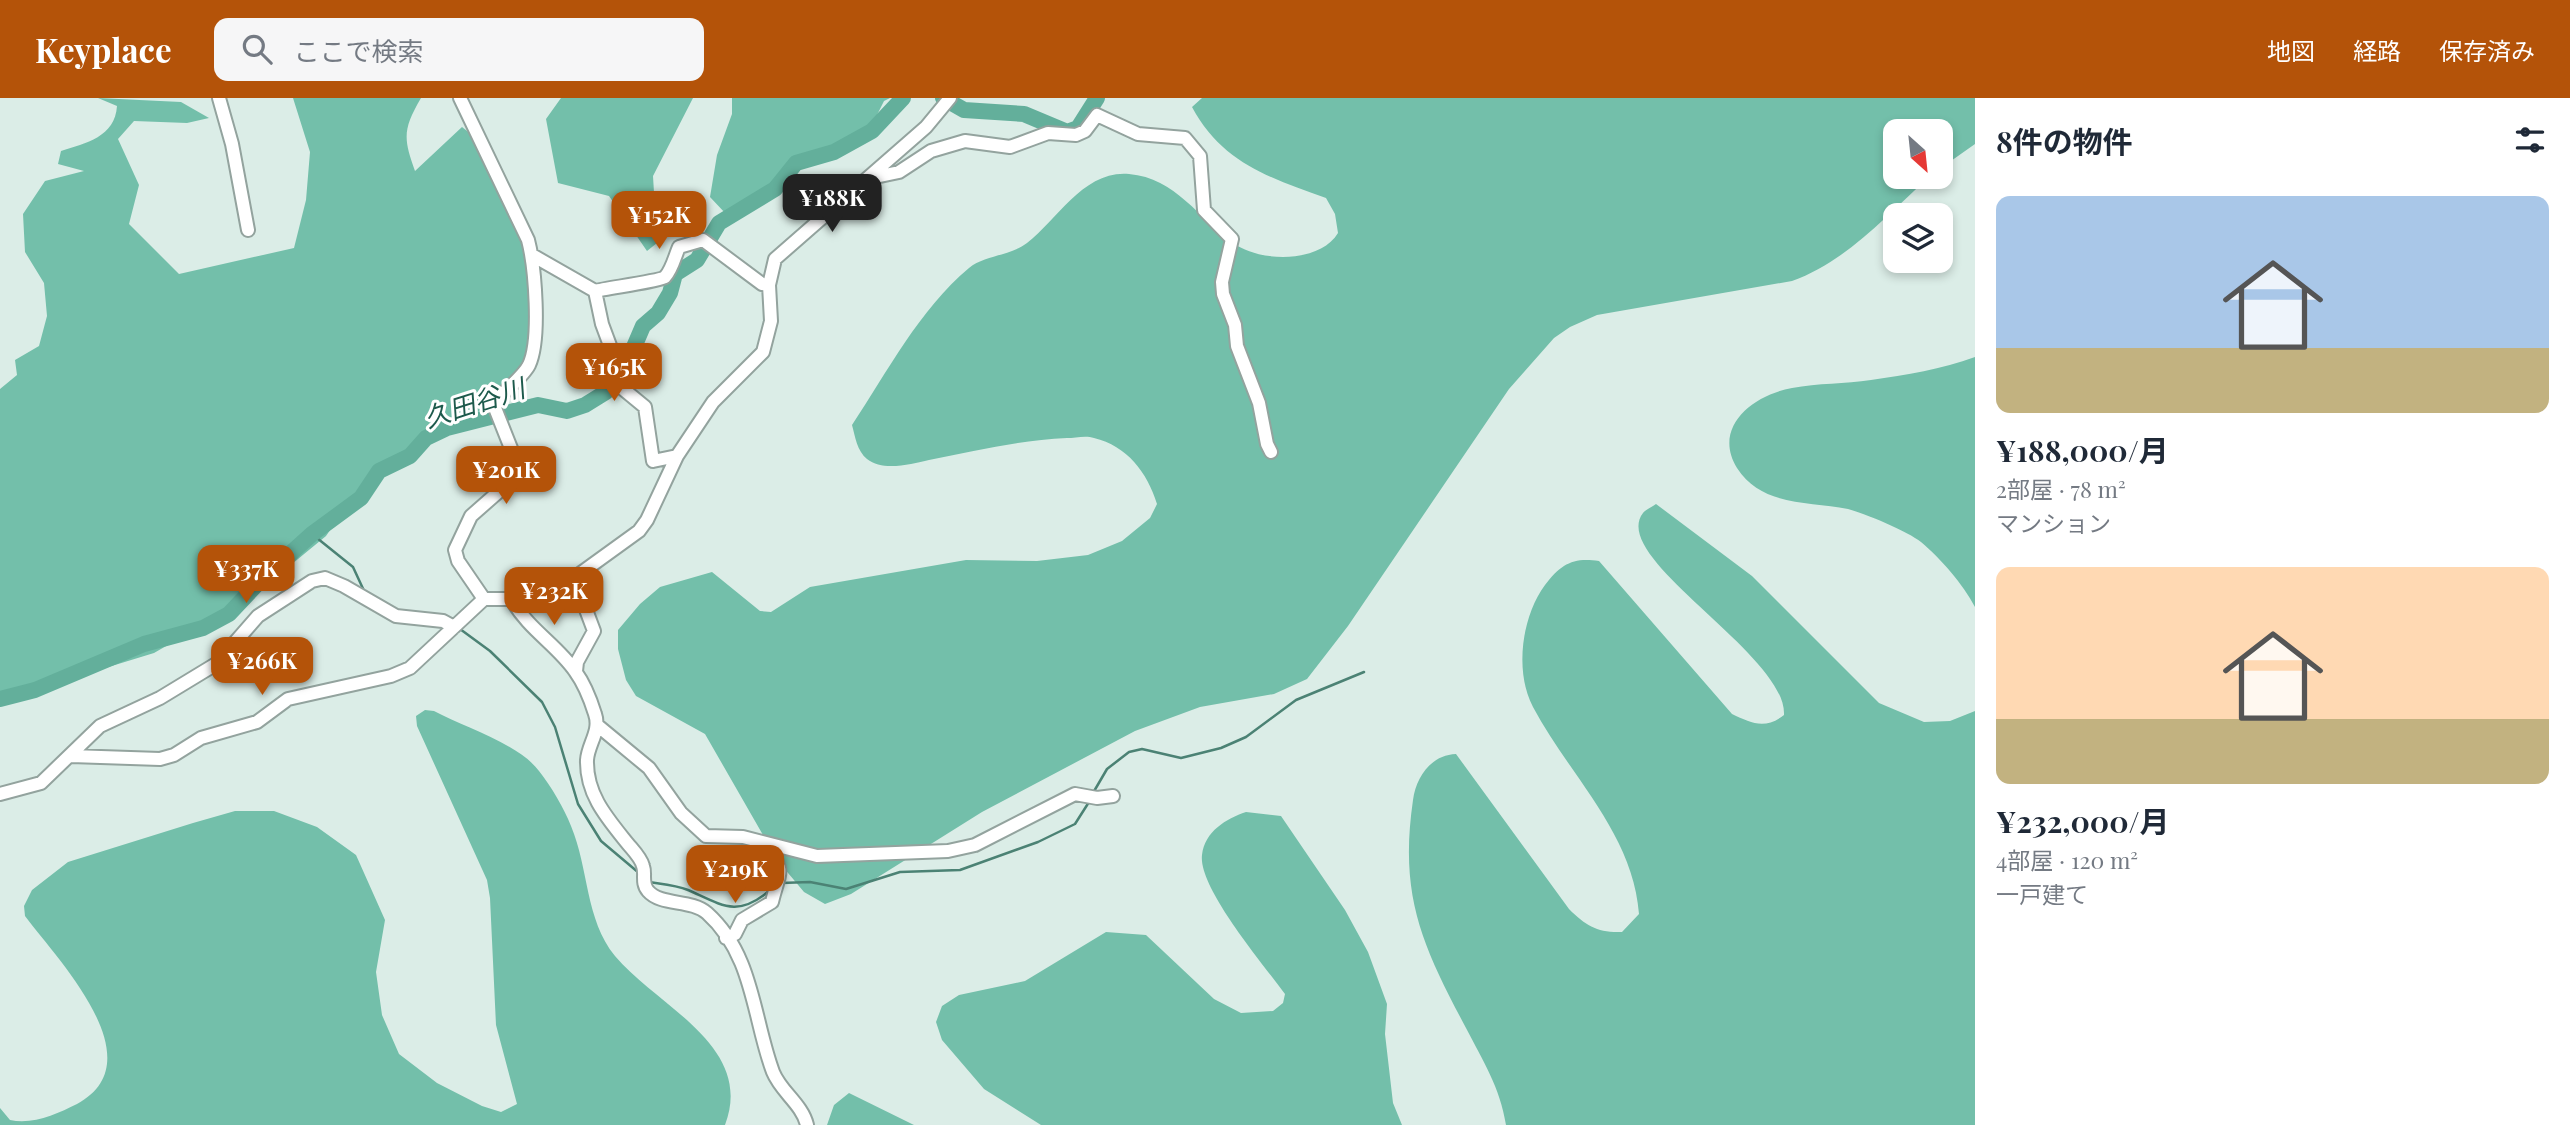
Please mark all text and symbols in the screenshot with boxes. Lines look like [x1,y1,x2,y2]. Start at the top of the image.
search box [214,18,704,81]
text: Keyplace [35,27,172,71]
icon: search [238,30,276,68]
text: ここで検索 [294,33,424,68]
text: 地図 [2267,34,2315,66]
text: 経路 [2353,34,2401,66]
text: 保存済み [2439,34,2535,66]
north arrow [1883,119,1953,189]
map controls [1883,119,1953,273]
text: 8件の物件 [1996,121,2133,161]
icon: filters [2511,121,2549,159]
pin: ¥188K [783,174,881,234]
text: ¥188K [799,181,865,212]
pin: ¥152K [610,192,708,251]
text: ¥152K [627,198,691,229]
button: layers [1883,203,1953,273]
icon: home [2210,242,2336,368]
pin: ¥165K [565,344,663,403]
text: ¥165K [582,350,646,381]
water label: 久田谷川 [419,368,532,435]
text: ¥188,000/月 [1996,430,2169,470]
pin: ¥201K [457,446,555,506]
text: ¥201K [472,453,540,484]
text: 2部屋 · 78 m² [1996,473,2126,504]
text: マンション [1996,507,2111,538]
pin: ¥337K [197,546,295,605]
text: ¥337K [214,552,278,583]
pin: ¥232K [505,568,603,627]
text: ¥232K [520,574,588,605]
icon: home [2210,613,2336,739]
pin: ¥266K [213,638,311,697]
text: ¥266K [227,644,297,675]
text: ¥232,000/月 [1996,801,2170,841]
text: 4部屋 · 120 m² [1996,844,2138,875]
pin: ¥219K [686,846,784,905]
text: ¥219K [702,852,768,883]
text: 一戸建て [1996,878,2088,909]

